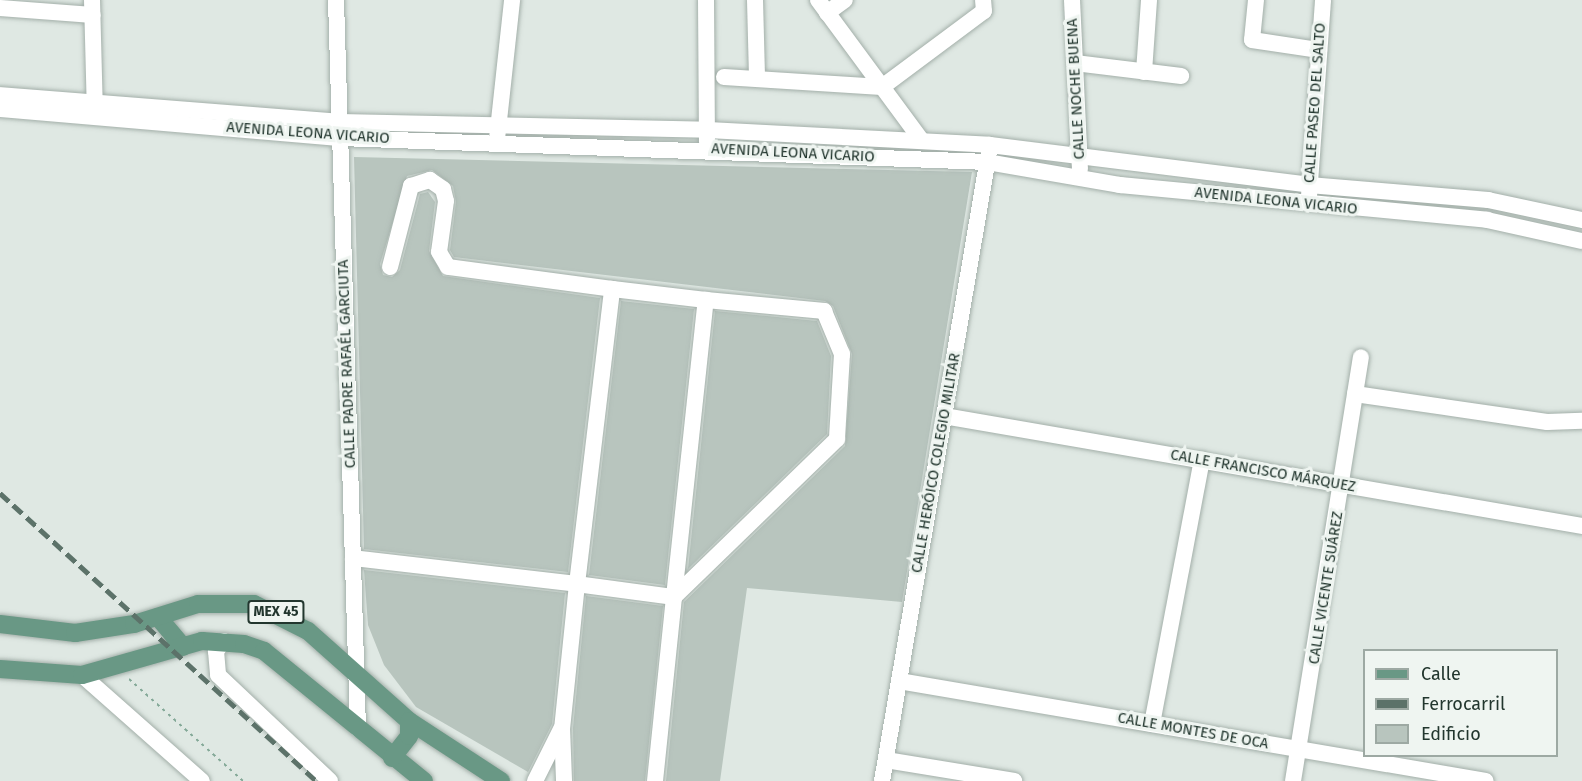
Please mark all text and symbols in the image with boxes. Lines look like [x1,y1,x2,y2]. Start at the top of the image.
street label: CALLE NOCHE BUENA [1063,18,1089,160]
street label: CALLE PASEO DEL SALTO [1300,22,1330,184]
street label: AVENIDA LEONA VICARIO [226,118,390,148]
street label: AVENIDA LEONA VICARIO [711,140,875,166]
street label: AVENIDA LEONA VICARIO [1194,183,1358,219]
street label: CALLE PADRE RAFAÉL GARCIUTA [334,259,360,469]
street label: CALLE HERÓICO COLEGIO MILITAR [908,352,964,574]
street label: CALLE FRANCISCO MÁRQUEZ [1169,446,1357,496]
street label: CALLE VICENTE SUÁREZ [1305,510,1347,666]
road number: MEX 45 [246,601,306,623]
legend [1363,649,1558,757]
text: Calle [1421,663,1461,685]
text: Ferrocarril [1421,693,1505,715]
street label: CALLE MONTES DE OCA [1116,709,1270,753]
text: Edificio [1421,723,1481,745]

